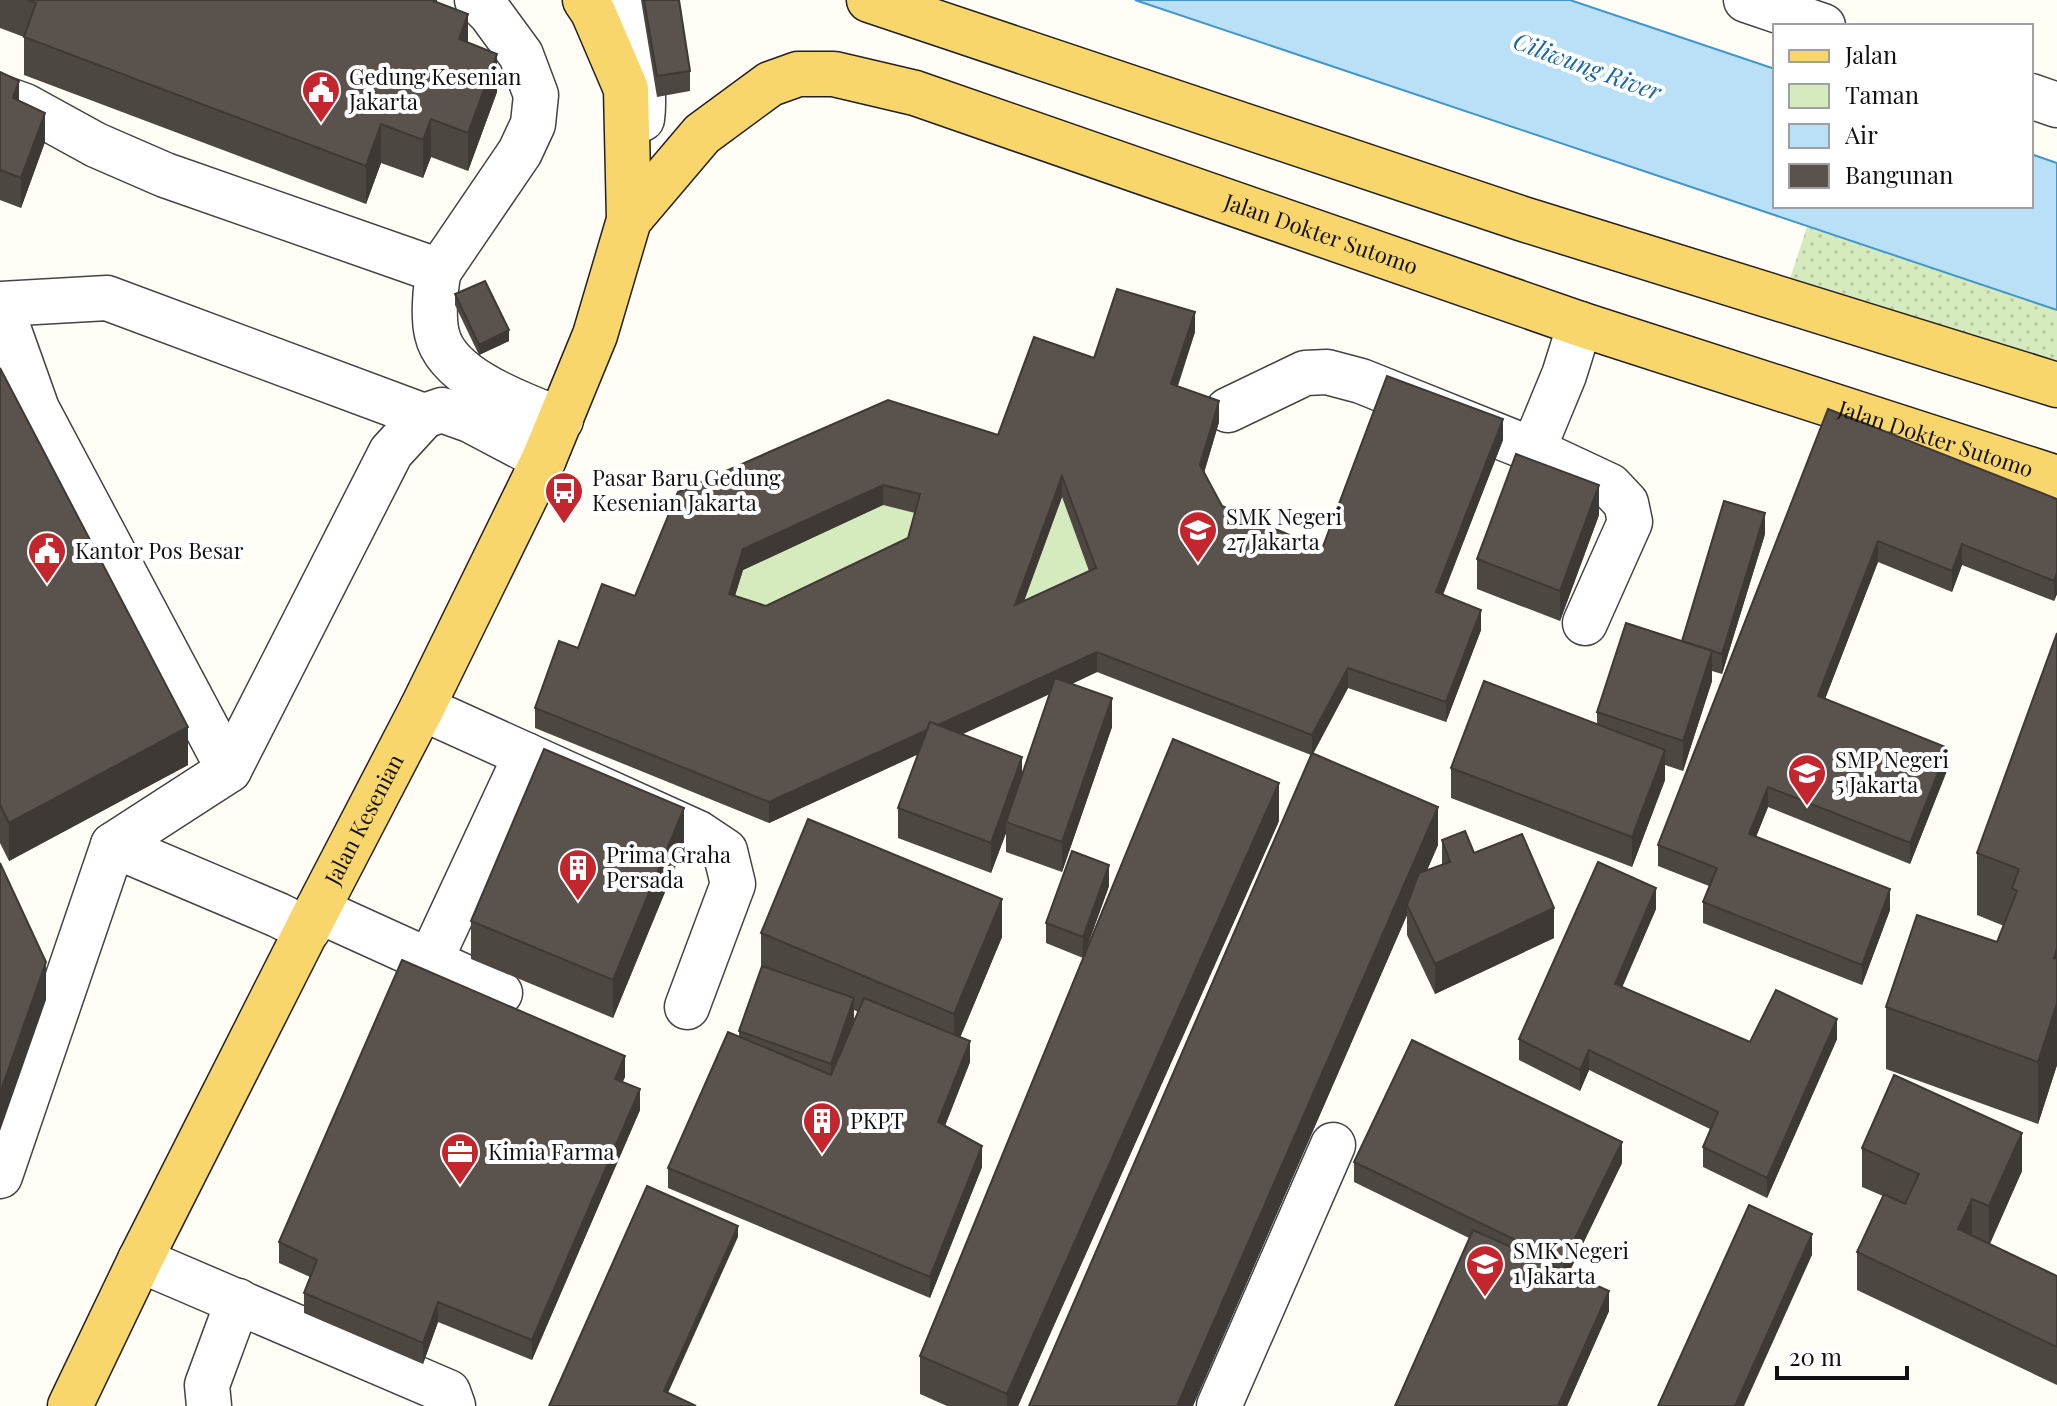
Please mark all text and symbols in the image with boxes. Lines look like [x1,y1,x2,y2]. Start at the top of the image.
water label: Ciliwung River [1509,24,1667,107]
legend [1773,24,2033,208]
text: Jalan [1844,38,1897,70]
place label: Gedung Kesenian Jakarta [348,61,521,116]
public building icon: Gedung Kesenian Jakarta [300,69,342,124]
text: Taman [1845,78,1919,110]
text: Air [1844,118,1878,150]
text: Bangunan [1845,158,1953,190]
street label: Jalan Dokter Sutomo [1219,185,1422,281]
street label: Jalan Dokter Sutomo [1834,392,2037,483]
place label: Pasar Baru Gedung Kesenian Jakarta [592,462,781,517]
bus stop icon: Pasar Baru Gedung Kesenian Jakarta [543,470,585,525]
place label: SMK Negeri 27 Jakarta [1226,501,1342,556]
school or university icon: SMK Negeri 27 Jakarta [1177,509,1219,564]
public building icon: Kantor Pos Besar [26,530,68,585]
place label: Kantor Pos Besar [75,535,244,565]
place label: SMP Negeri 5 Jakarta [1835,744,1949,799]
street label: Jalan Kesenian [316,748,410,891]
school or university icon: SMP Negeri 5 Jakarta [1786,752,1828,807]
place label: Prima Graha Persada [606,839,731,894]
building icon: Prima Graha Persada [557,847,599,902]
building icon: PKPT [801,1100,843,1155]
place label: PKPT [850,1105,904,1135]
office icon: Kimia Farma [439,1131,481,1186]
place label: Kimia Farma [488,1136,615,1166]
place label: SMK Negeri 1 Jakarta [1513,1235,1629,1290]
school or university icon: SMK Negeri 1 Jakarta [1464,1243,1506,1298]
scale bar [1777,1330,1907,1380]
text: 20 m [1789,1340,1842,1372]

